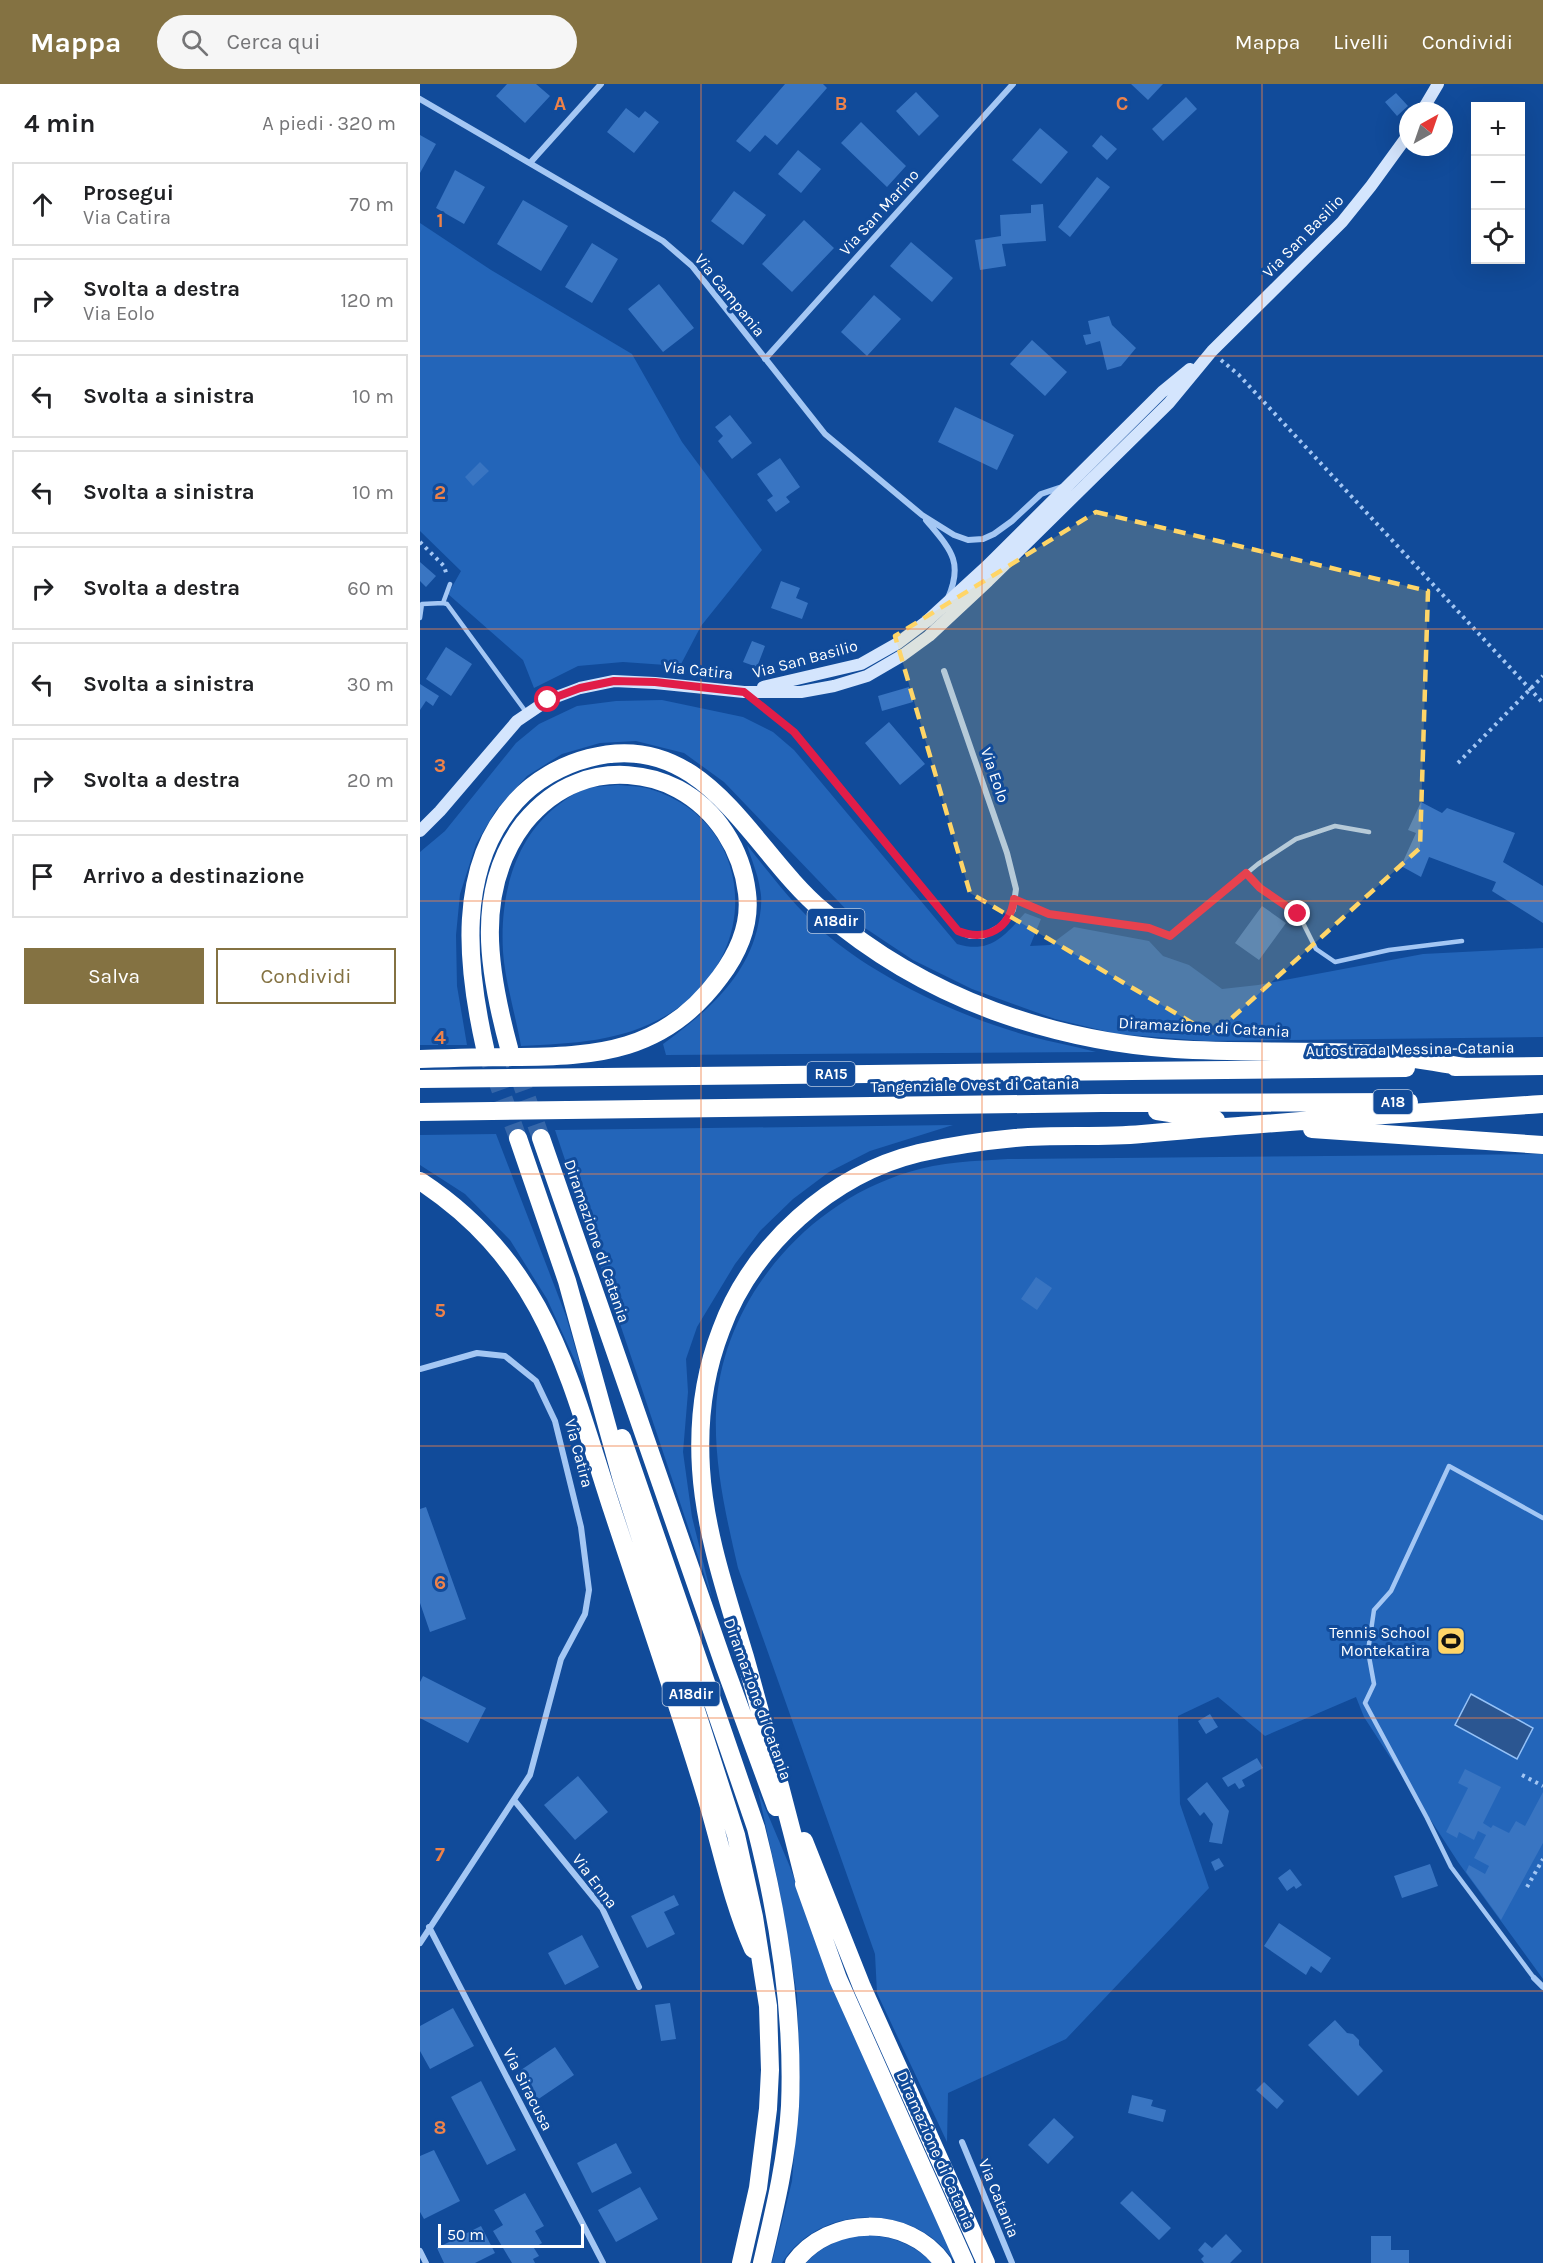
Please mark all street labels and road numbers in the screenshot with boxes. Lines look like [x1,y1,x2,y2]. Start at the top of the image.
street label: Via San Marino [835,165,923,259]
street label: Via San Basilio [1259,190,1347,282]
street label: Via Campania [691,250,769,340]
street label: Via San Basilio [750,636,860,682]
street label: Via Catira [662,657,734,683]
street label: Via Eolo [977,745,1013,805]
road number: A18dir [808,909,864,933]
street label: Diramazione di Catania [1118,1013,1290,1041]
street label: Autostrada Messina-Catania [1305,1038,1515,1060]
road number: RA15 [807,1062,855,1086]
street label: Tangenziale Ovest di Catania [870,1074,1080,1096]
road number: A18 [1374,1090,1412,1114]
street label: Diramazione di Catania [560,1157,634,1325]
street label: Via Catira [561,1417,597,1489]
street label: Diramazione di Catania [720,1615,796,1783]
road number: A18dir [662,1682,720,1706]
street label: Via Enna [568,1850,622,1912]
street label: Via Siracusa [499,2044,557,2134]
street label: Diramazione di Catania [893,2068,979,2232]
street label: Via Catania [975,2156,1023,2240]

